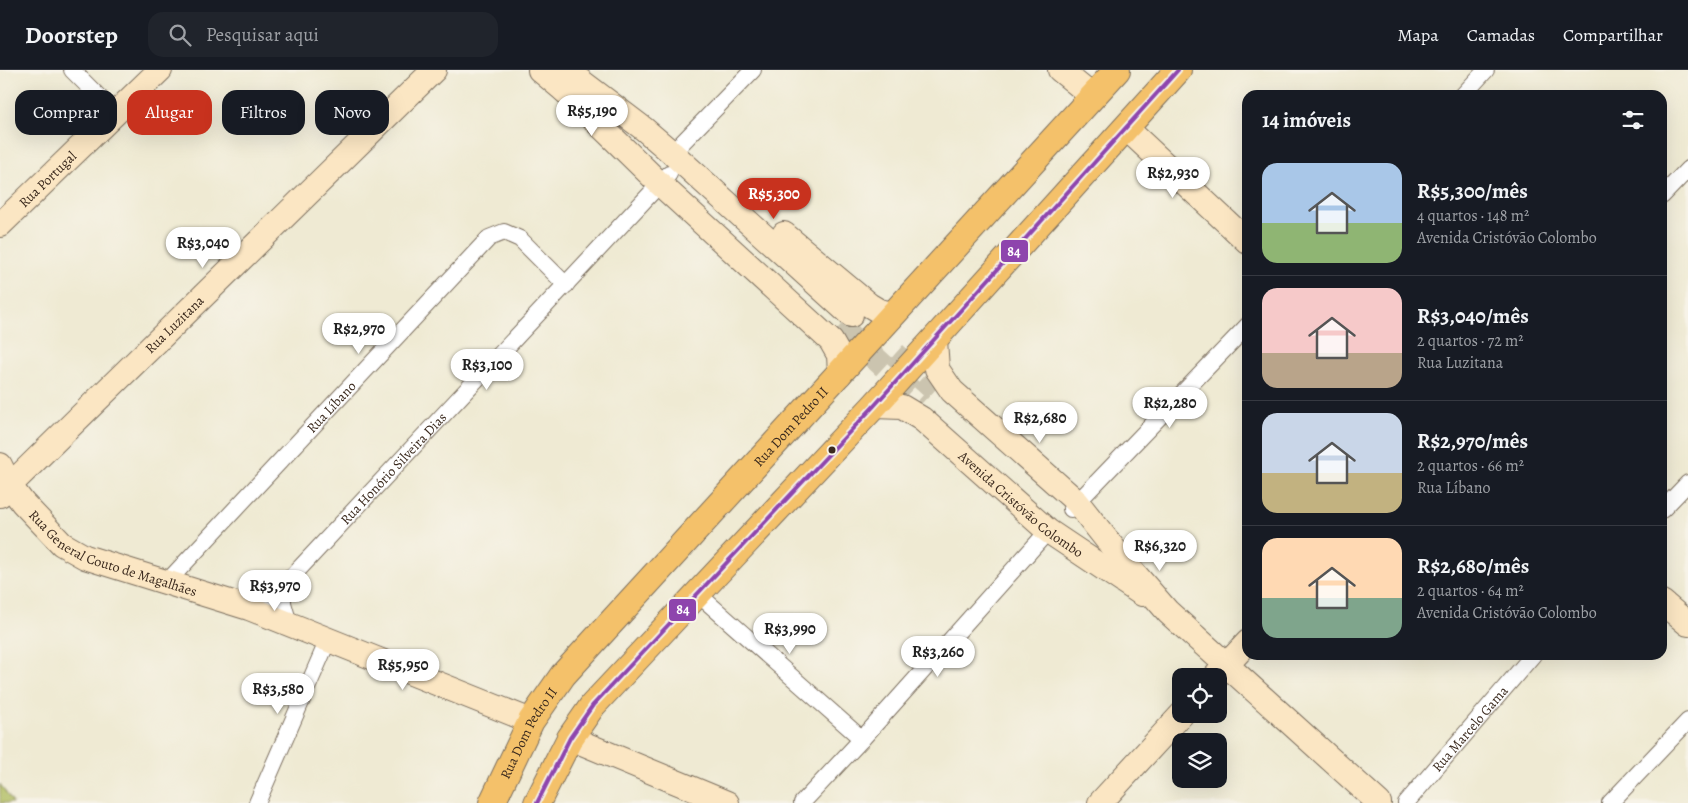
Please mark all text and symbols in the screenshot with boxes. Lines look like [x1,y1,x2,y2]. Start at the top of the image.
search box [148,12,498,57]
text: Doorstep [25,19,118,51]
icon: search [166,21,194,49]
text: Pesquisar aqui [206,22,319,48]
text: Mapa [1397,23,1439,47]
text: Camadas [1467,23,1535,47]
text: Compartilhar [1563,23,1663,47]
chip: Comprar [15,90,117,135]
chip: Alugar [127,90,212,135]
chip: Filtros [222,90,305,135]
chip: Novo [315,90,389,135]
pin: R$5,190 [546,94,638,137]
text: R$5,190 [567,100,617,122]
text: 14 imóveis [1262,106,1351,134]
icon: filters [1619,106,1647,134]
street label: Rua Portugal [15,147,81,212]
pin: R$2,930 [1127,156,1219,199]
text: R$2,930 [1147,162,1199,184]
text: R$5,300/mês [1417,177,1528,205]
pin: R$5,300 [728,178,820,220]
text: R$5,300 [748,183,800,205]
icon: home [1302,183,1362,243]
text: 4 quartos · 148 m² [1417,205,1529,227]
pin: R$3,040 [157,226,249,269]
text: Avenida Cristóvão Colombo [1417,227,1597,249]
text: R$3,040 [177,232,229,254]
line badge: 84 [1000,239,1029,263]
text: 84 [1007,242,1021,261]
street label: Rua Luzitana [141,291,209,358]
text: R$3,040/mês [1417,302,1529,330]
icon: home [1302,308,1362,368]
pin: R$2,970 [313,312,405,355]
text: R$2,970 [333,318,385,340]
text: 2 quartos · 72 m² [1417,330,1524,352]
pin: R$3,100 [441,348,533,391]
text: Rua Luzitana [1417,352,1503,374]
text: R$3,100 [462,354,512,376]
street label: Rua Líbano [302,377,360,437]
street label: Rua Dom Pedro II [750,383,833,471]
pin: R$2,280 [1124,386,1216,429]
text: R$2,280 [1143,392,1197,414]
pin: R$2,680 [994,402,1086,444]
text: R$2,680 [1014,407,1066,429]
street label: Rua Honório Silveira Dias [336,408,451,529]
text: R$2,970/mês [1417,427,1528,455]
icon: home [1302,433,1362,493]
unlabelled marker [827,445,837,455]
street label: Avenida Cristóvão Colombo [953,446,1087,562]
text: 2 quartos · 66 m² [1417,455,1524,477]
text: Rua Líbano [1417,477,1491,499]
street label: Rua General Couto de Magalhães [24,506,199,601]
pin: R$6,320 [1114,530,1206,572]
text: R$6,320 [1134,535,1186,557]
text: R$2,680/mês [1417,552,1529,580]
icon: home [1302,558,1362,618]
pin: R$3,970 [229,570,321,612]
text: R$3,970 [249,575,301,597]
text: 2 quartos · 64 m² [1417,580,1524,602]
line badge: 84 [668,598,697,622]
text: 84 [676,600,690,619]
text: Avenida Cristóvão Colombo [1417,602,1597,624]
pin: R$3,990 [744,612,836,655]
text: R$3,990 [764,618,816,640]
pin: R$3,260 [892,636,984,678]
text: R$3,260 [912,641,964,663]
pin: R$5,950 [357,648,449,691]
text: R$5,950 [377,654,429,676]
map controls [1172,668,1227,788]
button: locate [1172,668,1227,723]
pin: R$3,580 [232,672,324,715]
text: R$3,580 [252,678,304,700]
street label: Rua Marcelo Gama [1428,682,1513,776]
street label: Rua Dom Pedro II [496,684,562,782]
button: layers [1172,733,1227,788]

